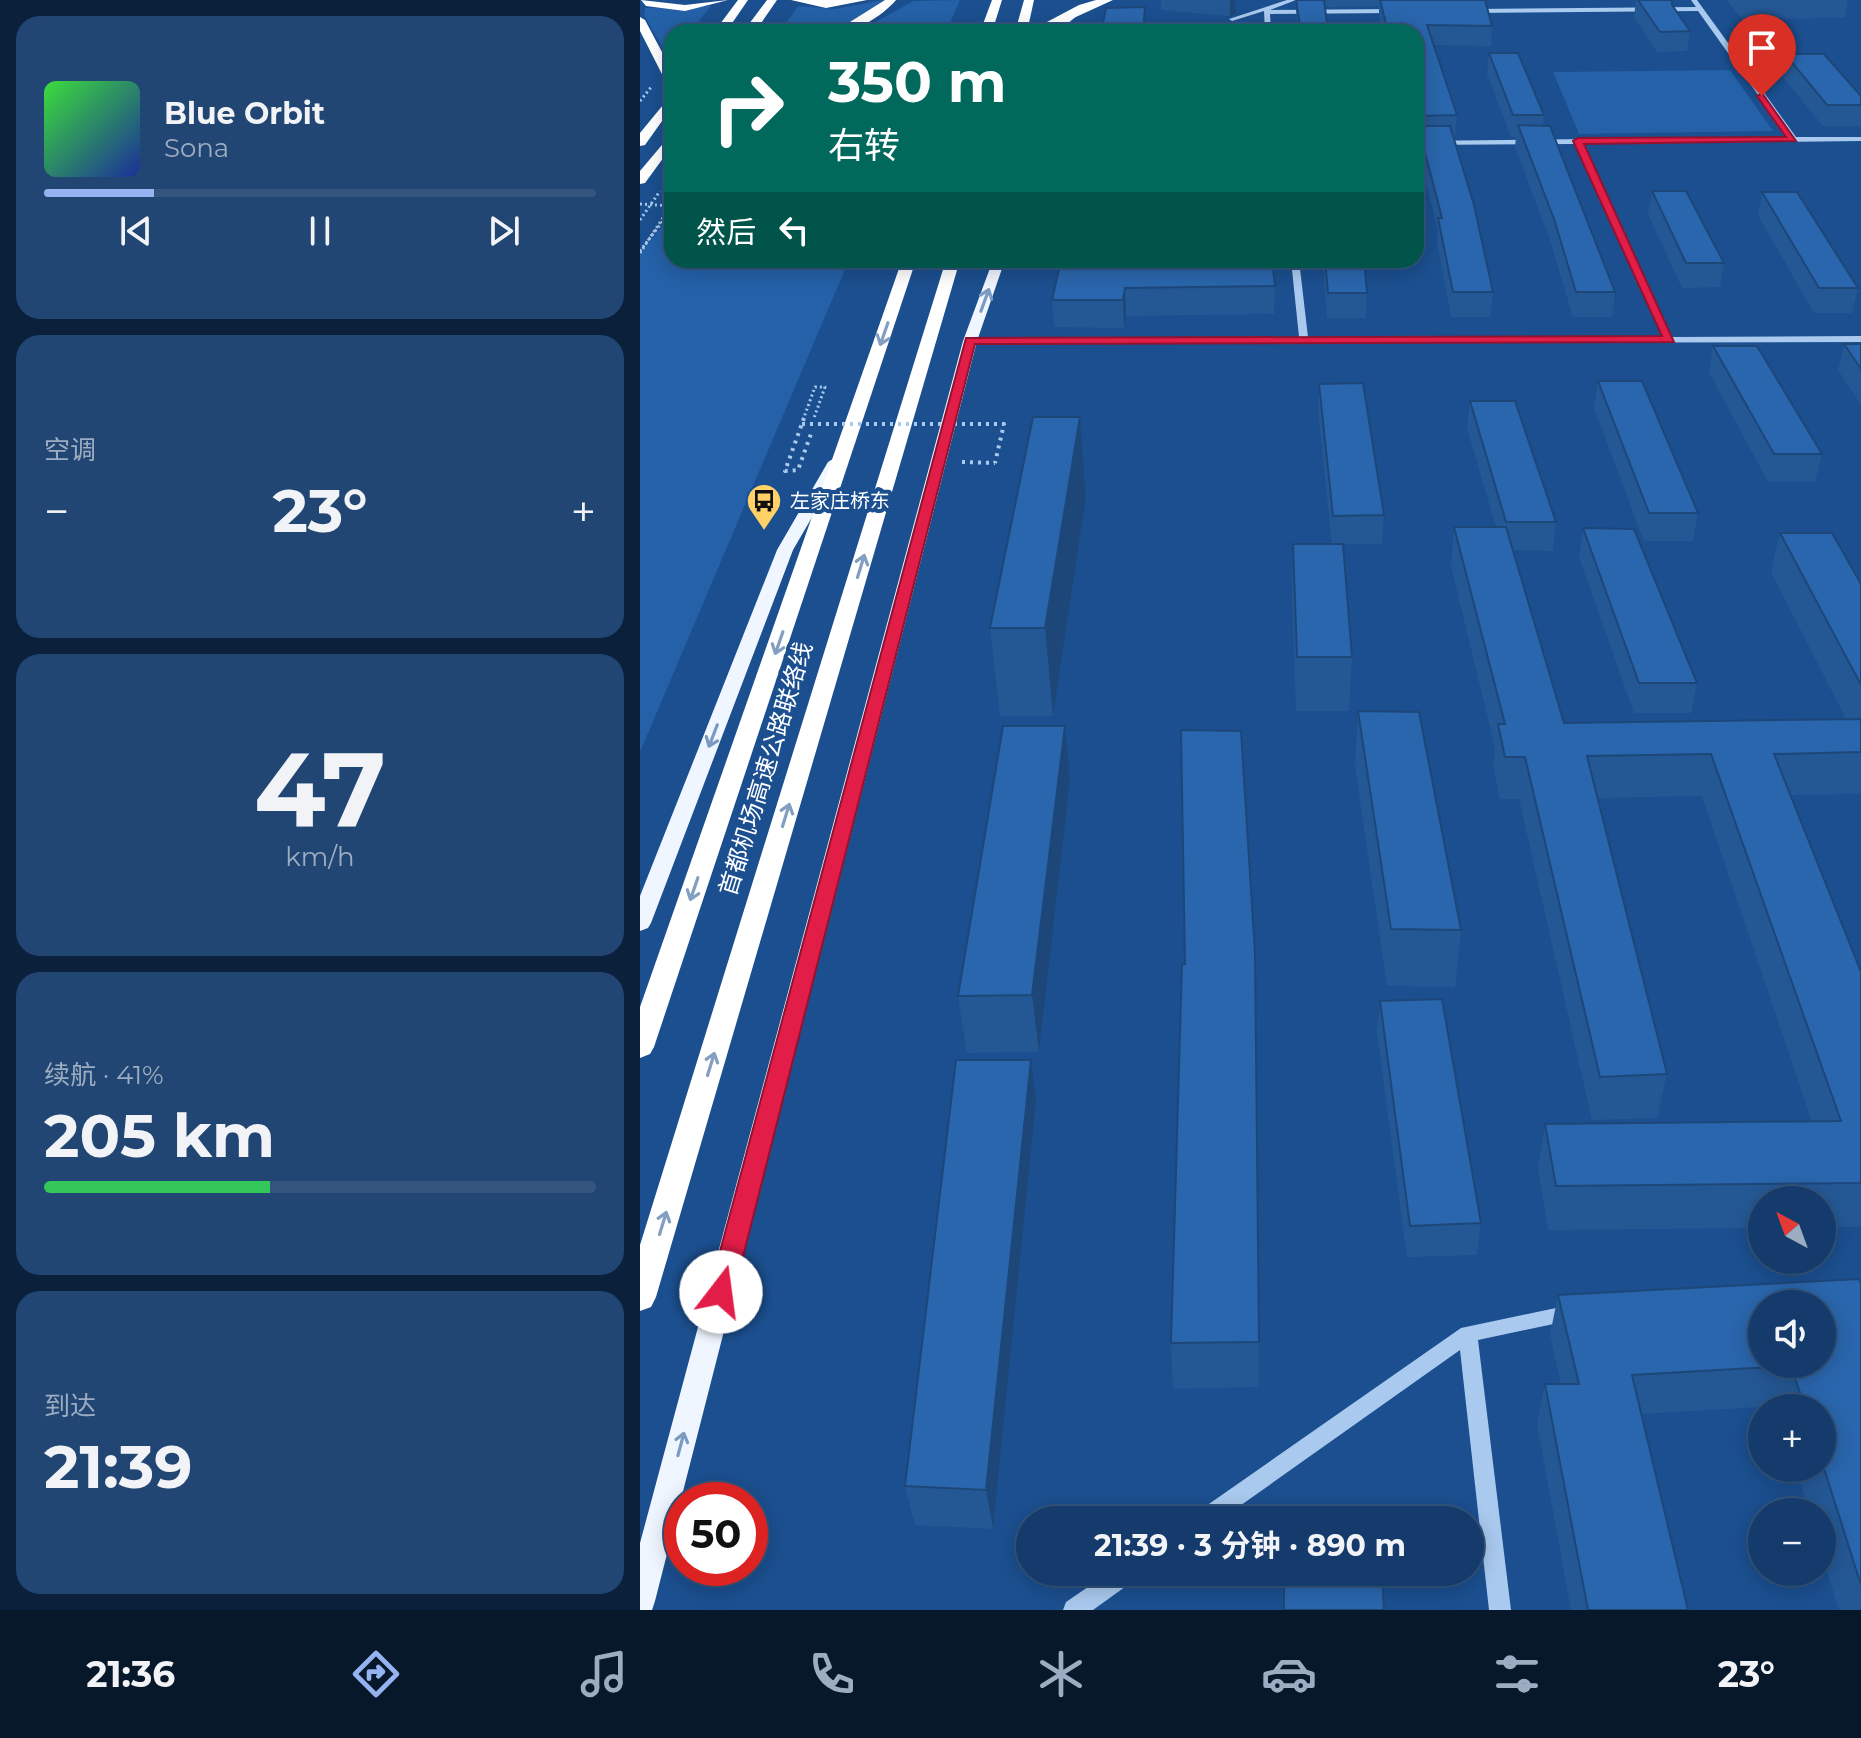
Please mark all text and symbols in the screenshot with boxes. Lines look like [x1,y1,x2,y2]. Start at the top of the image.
pin [1728,14.0,1796,96]
icon: arrive [1740,26,1784,70]
text: 350 m [828,48,1007,116]
icon: right [696,56,800,160]
text: Blue Orbit [164,95,325,132]
text: 右转 [828,123,900,167]
text: Sona [164,132,229,164]
icon: left [772,208,816,252]
icon: previous [114,209,158,253]
icon: pause [298,209,342,253]
icon: next [482,209,526,253]
text: 然后 [696,214,756,251]
one-way arrow [978,287,993,312]
one-way arrow [876,321,891,346]
text: 空调 [44,434,96,466]
text: 23° [272,474,368,547]
bus stop icon: 左家庄桥东 [745,482,783,532]
text: − [44,484,69,538]
text: + [571,484,596,538]
place label: 左家庄桥东 [790,489,890,513]
one-way arrow [854,553,869,579]
one-way arrow [770,631,785,656]
street label: 首都机场高速公路联络线 [713,638,818,899]
one-way arrow [704,723,719,748]
text: 47 [254,725,386,852]
one-way arrow [779,802,794,828]
text: km/h [285,841,355,873]
one-way arrow [686,877,701,902]
one-way arrow [704,1051,719,1077]
text: 续航 · 41% [44,1059,164,1091]
text: 205 km [44,1099,275,1172]
north arrow [1748,1186,1836,1274]
map controls [1748,1186,1836,1586]
one-way arrow [656,1210,671,1236]
position arrow [679,1250,763,1334]
button: sound [1748,1290,1836,1378]
text: 到达 [44,1390,96,1422]
button: + [1748,1394,1836,1482]
text: 21:39 [44,1430,192,1503]
one-way arrow [675,1431,690,1457]
speed limit sign: 50 [664,1482,768,1586]
button: − [1748,1498,1836,1586]
text: 21:39 · 3 分钟 · 890 m [1094,1527,1406,1564]
icon: directions [348,1646,404,1702]
icon: music [576,1646,632,1702]
icon: phone [804,1646,860,1702]
icon: climate [1033,1646,1089,1702]
icon: car [1261,1646,1317,1702]
icon: filters [1489,1646,1545,1702]
text: 21:36 [86,1652,175,1696]
text: 23° [1718,1652,1775,1696]

